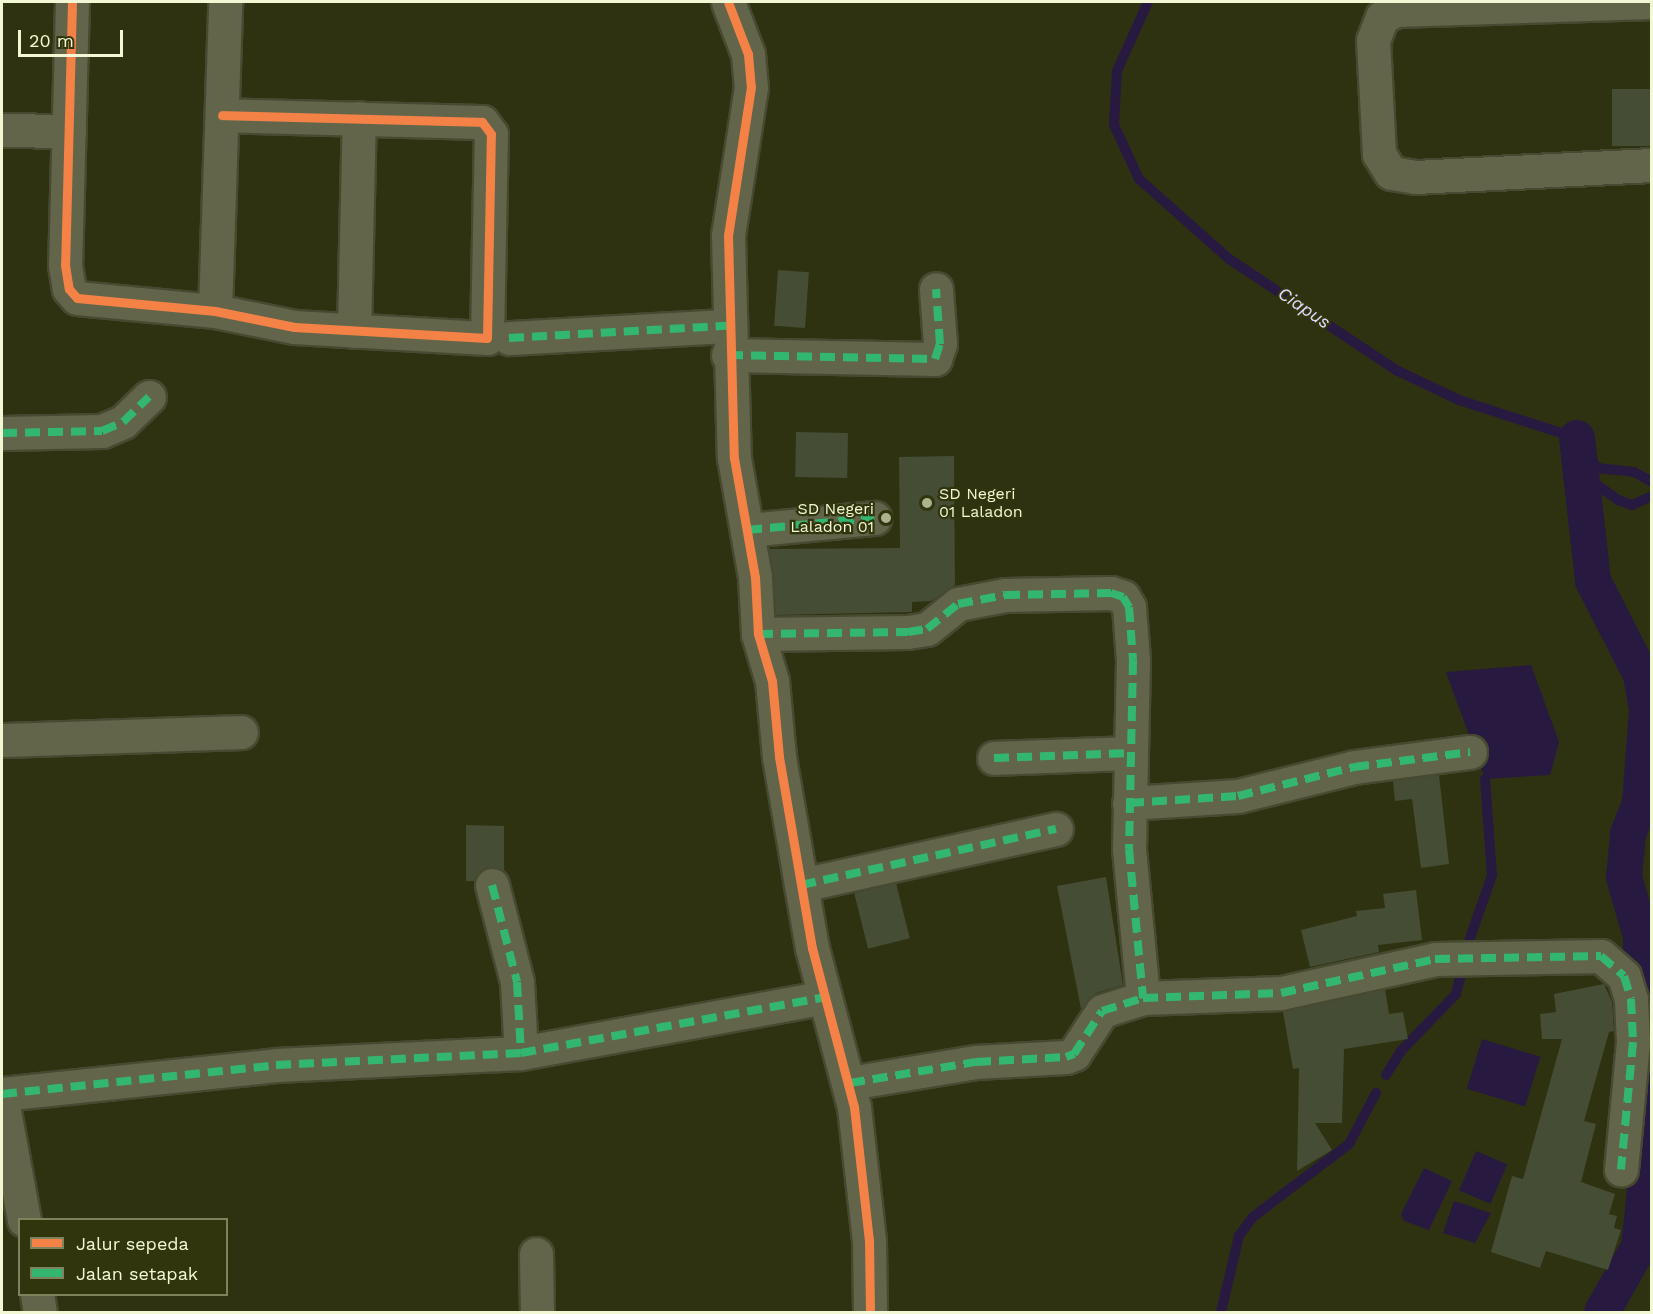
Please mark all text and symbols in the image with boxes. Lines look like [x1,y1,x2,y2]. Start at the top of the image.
scale bar [21,18,126,56]
text: 20 m [29,30,74,51]
water label: Ciapus [1274,283,1334,333]
place label: SD Negeri 01 Laladon [939,484,1023,522]
marker: SD Negeri 01 Laladon [920,496,934,510]
place label: SD Negeri Laladon 01 [790,499,874,537]
marker: SD Negeri Laladon 01 [879,511,893,525]
legend [18,1218,228,1296]
text: Jalur sepeda [76,1233,189,1254]
text: Jalan setapak [76,1263,198,1284]

